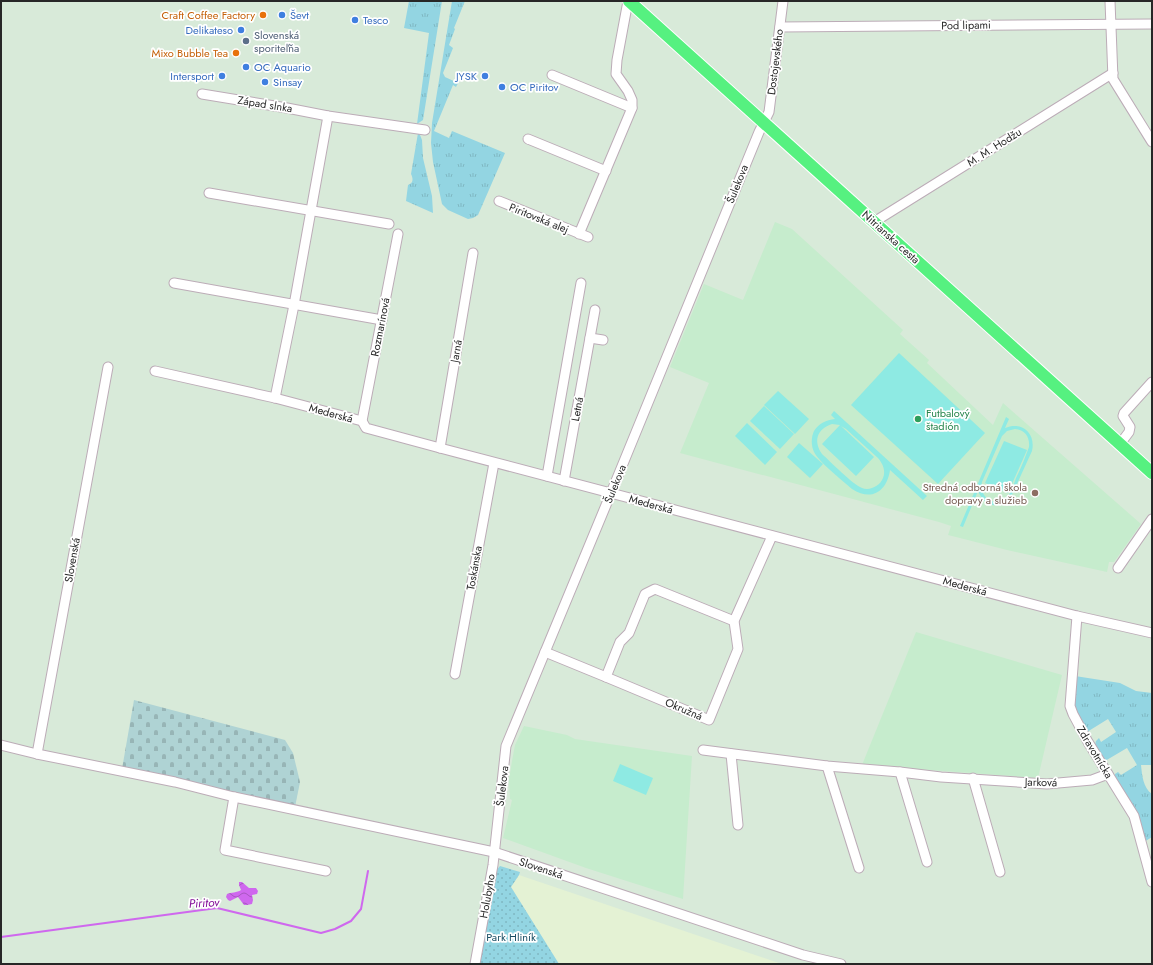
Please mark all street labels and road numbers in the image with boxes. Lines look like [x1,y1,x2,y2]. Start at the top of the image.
street label: Pod lipami [941,17,991,33]
street label: Dostojevského [763,28,787,96]
street label: Západ slnka [236,92,294,116]
street label: M. M. Hodžu [964,124,1024,170]
street label: Šulekova [722,162,752,206]
street label: Piritovská alej [507,199,571,237]
street label: Nitrianska cesta [859,207,923,267]
street label: Rozmarínová [366,296,394,358]
street label: Jarná [446,338,466,366]
street label: Letná [567,396,587,422]
street label: Mederská [307,399,355,427]
street label: Šulekova [600,462,630,506]
street label: Mederská [627,490,675,518]
street label: Slovenská [60,536,84,584]
street label: Toskánska [462,544,486,592]
street label: Mederská [941,572,989,600]
street label: Okružná [663,694,705,724]
street label: Zdravotnícka [1073,723,1117,781]
street label: Šulekova [492,765,512,807]
street label: Jarková [1023,774,1057,790]
street label: Slovenská [517,853,565,883]
street label: Holubyho [475,872,499,920]

